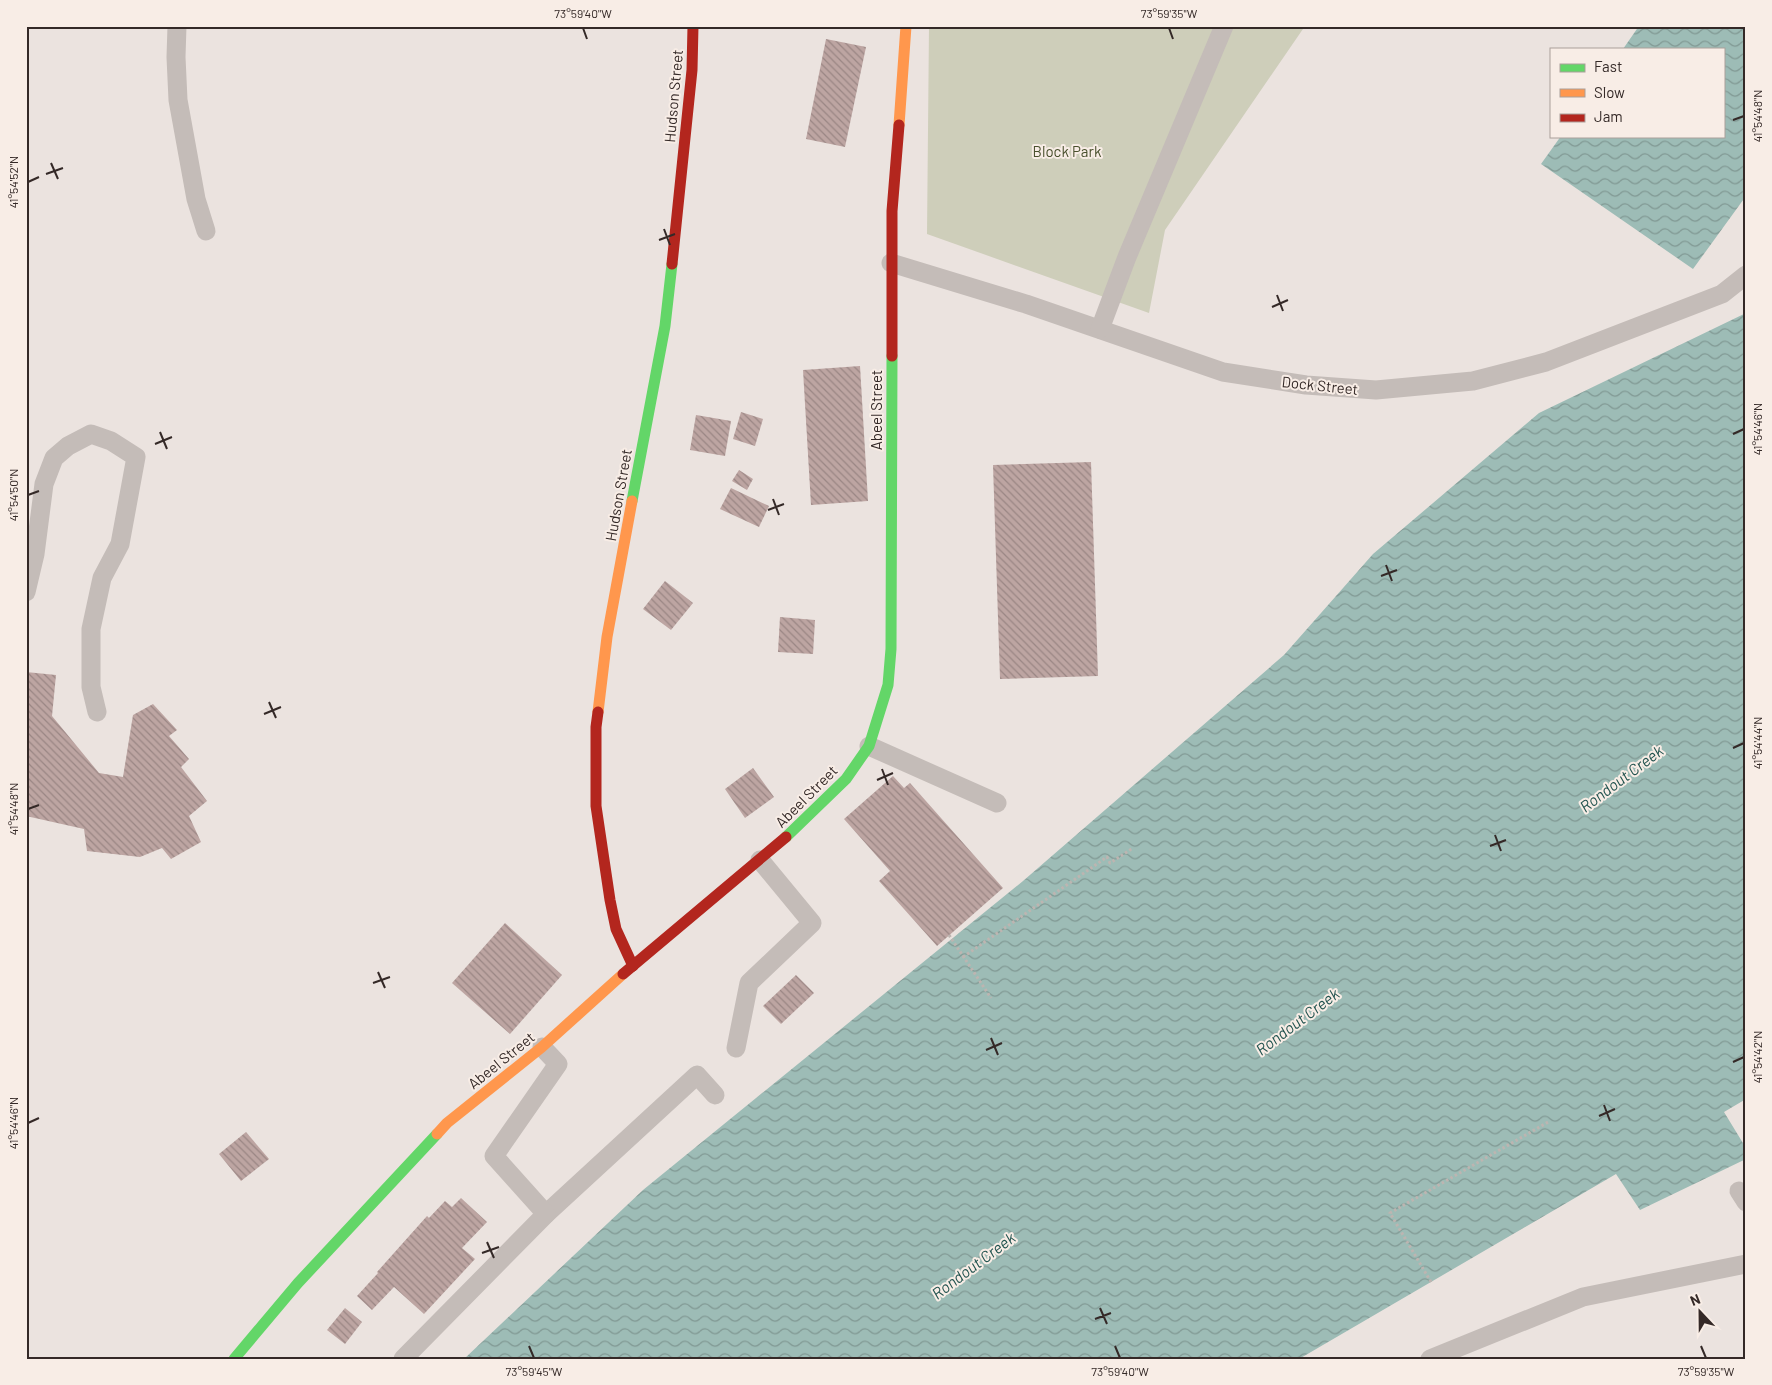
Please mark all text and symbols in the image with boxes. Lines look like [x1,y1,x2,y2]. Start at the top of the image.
text: 73°59'40"W [554,6,612,20]
text: 73°59'35"W [1141,6,1198,20]
legend [1550,48,1724,138]
street label: Hudson Street [660,49,686,143]
text: Fast [1594,57,1622,75]
text: Slow [1594,83,1625,101]
text: 41°54'48"N [1750,90,1764,142]
text: Jam [1594,107,1623,125]
park label: Block Park [1033,142,1102,160]
text: 41°54'52"N [6,156,20,208]
street label: Abeel Street [867,370,885,450]
street label: Dock Street [1281,372,1359,398]
text: 41°54'46"N [1750,403,1764,455]
street label: Hudson Street [601,447,635,543]
text: 41°54'50"N [6,469,20,521]
text: 41°54'44"N [1750,717,1764,769]
water label: Rondout Creek [1576,740,1667,816]
street label: Abeel Street [771,761,841,831]
text: 41°54'48"N [6,783,20,835]
water label: Rondout Creek [1252,983,1343,1059]
street label: Abeel Street [464,1028,538,1092]
text: 41°54'42"N [1750,1031,1764,1083]
text: 41°54'46"N [6,1097,20,1149]
water label: Rondout Creek [928,1227,1019,1303]
north arrow [1674,1288,1724,1338]
text: N [1687,1290,1702,1309]
text: 73°59'45"W [506,1364,563,1378]
text: 73°59'40"W [1091,1364,1149,1378]
text: 73°59'35"W [1678,1364,1735,1378]

